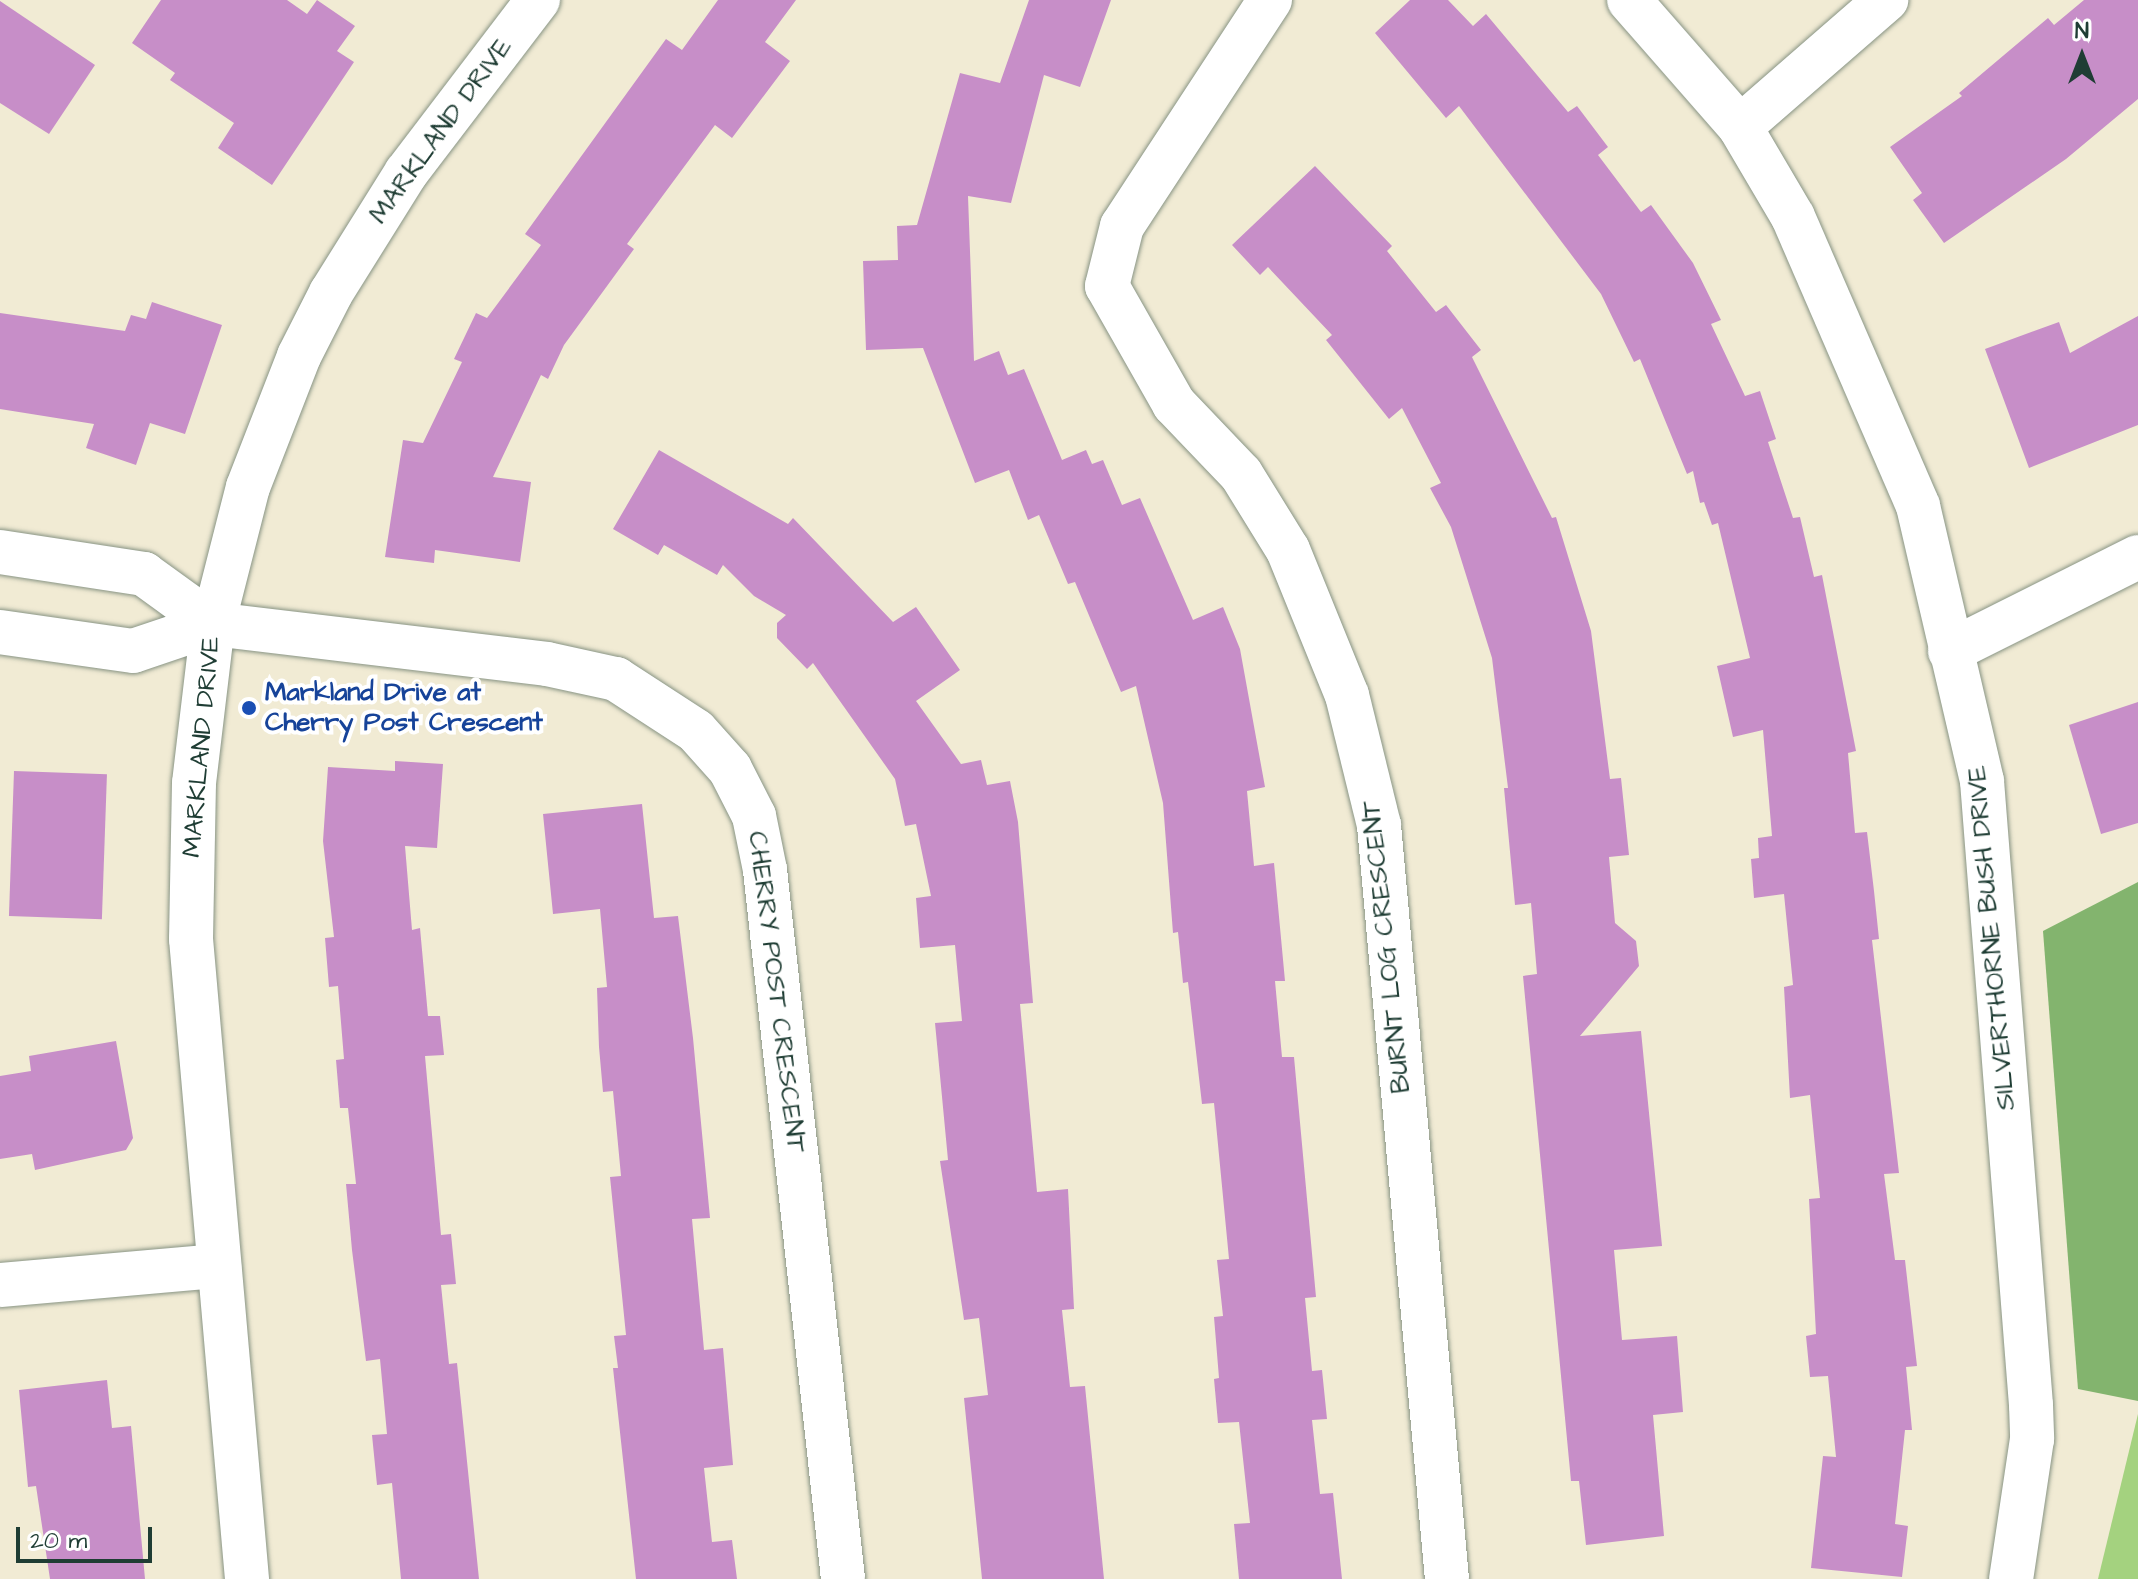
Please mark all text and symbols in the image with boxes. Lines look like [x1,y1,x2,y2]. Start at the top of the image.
north arrow [2042,16,2122,96]
text: N [2075,16,2089,47]
street label: MARKLAND DRIVE [363,32,519,230]
street label: MARKLAND DRIVE [177,635,227,859]
place label: Markland Drive at Cherry Post Crescent [265,677,543,738]
marker: Markland Drive at Cherry Post Crescent [240,699,258,717]
street label: SILVERTHORNE BUSH DRIVE [1961,764,2023,1112]
street label: BURNT LOG CRESCENT [1356,799,1418,1095]
street label: CHERRY POST CRESCENT [741,830,811,1154]
scale bar [20,1511,156,1561]
text: 20 m [30,1524,87,1558]

